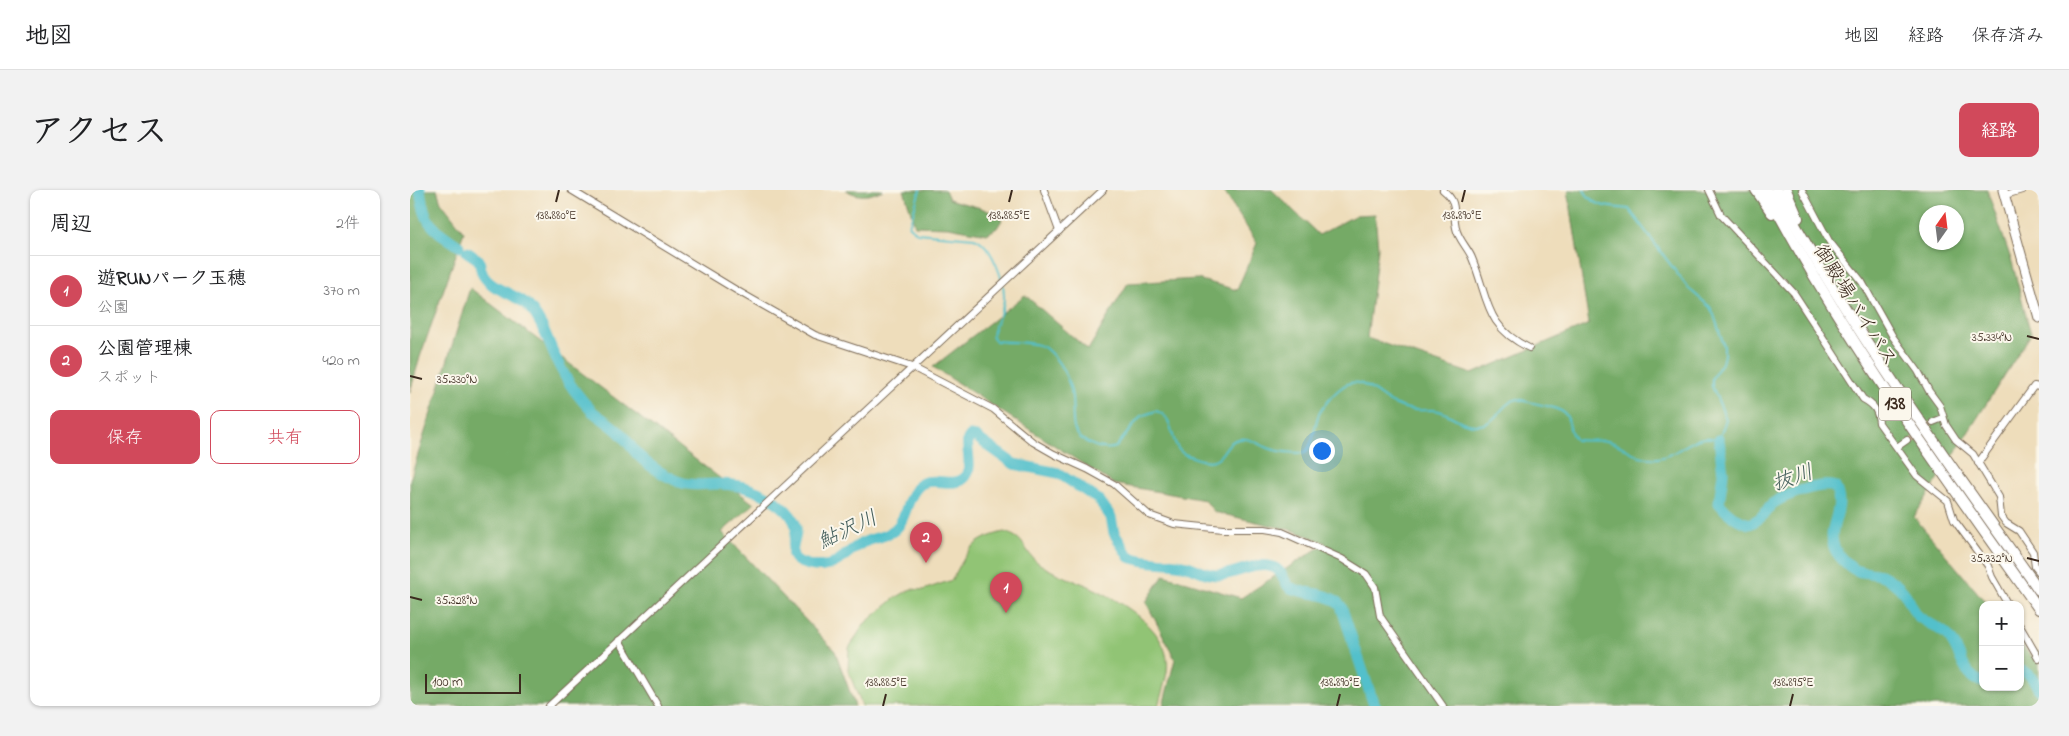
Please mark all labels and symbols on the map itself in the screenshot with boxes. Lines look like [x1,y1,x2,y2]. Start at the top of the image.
north arrow [1919,205,1964,250]
text: 138.880°E [536,207,576,225]
text: 138.885°E [988,207,1030,225]
text: 138.890°E [1442,207,1482,225]
street label: 御殿場バイパス [1805,239,1903,373]
text: 35.334°N [1972,329,2012,347]
text: 35.330°N [437,371,477,389]
road number: 138 [1879,388,1911,420]
your location [1309,438,1335,464]
water label: 抜川 [1768,458,1818,500]
water label: 鮎沢川 [813,504,883,558]
pin: 2 [910,522,942,563]
text: 35.332°N [1971,550,2013,568]
pin: 1 [990,572,1022,613]
text: 35.328°N [436,592,478,610]
scale bar [425,671,521,694]
text: 138.885°E [865,674,907,692]
text: 138.890°E [1320,674,1360,692]
text: 138.895°E [1772,674,1814,692]

